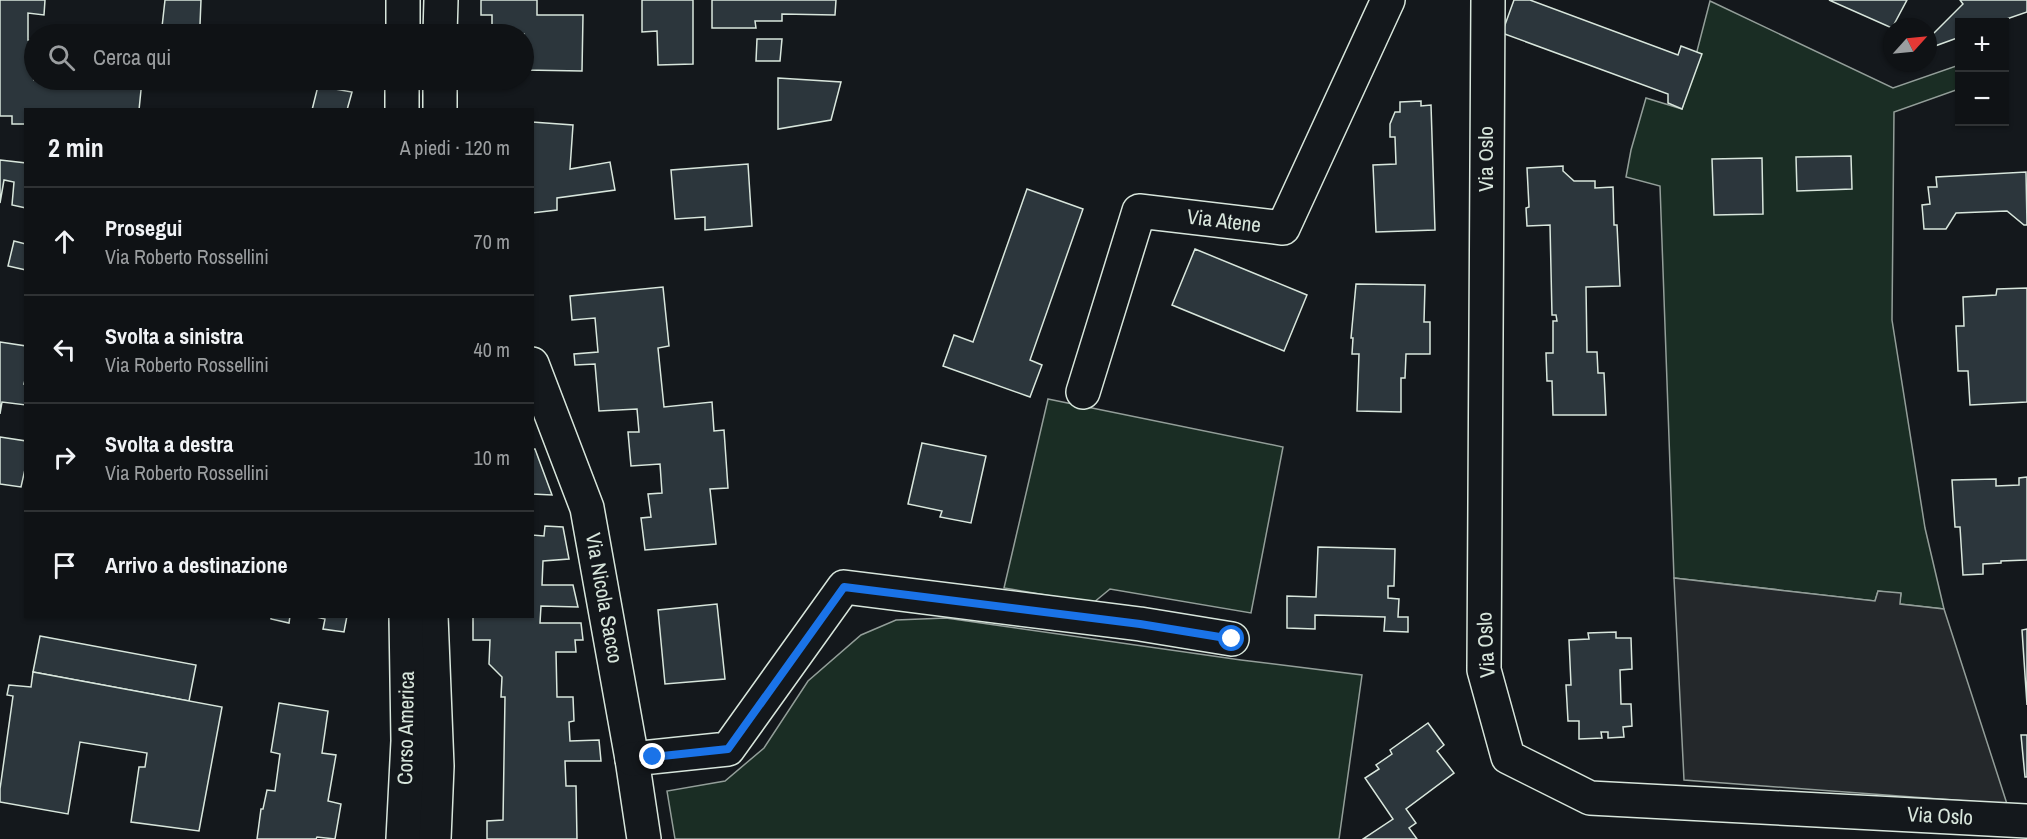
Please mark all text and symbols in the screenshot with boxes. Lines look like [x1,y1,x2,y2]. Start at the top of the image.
north arrow [1883,18,1937,72]
map controls [1955,18,2009,126]
button: + [1955,18,2009,72]
search box [24,24,534,90]
icon: search [45,41,78,74]
text: Cerca qui [93,42,171,72]
button: − [1955,72,2009,126]
street label: Via Oslo [1471,126,1500,192]
text: 2 min [48,130,104,165]
text: A piedi · 120 m [400,134,510,161]
street label: Via Atene [1185,202,1263,239]
text: Prosegui [105,213,182,243]
icon: ahead [48,225,81,258]
text: 70 m [474,228,510,255]
text: Via Roberto Rossellini [105,243,269,270]
text: Svolta a sinistra [105,321,243,351]
icon: left [48,333,81,366]
text: 40 m [474,336,510,363]
text: Via Roberto Rossellini [105,351,269,378]
text: Svolta a destra [105,429,233,459]
icon: right [48,441,81,474]
text: 10 m [474,444,510,471]
text: Via Roberto Rossellini [105,459,269,486]
street label: Via Nicola Sacco [579,530,630,665]
icon: arrive [48,549,81,582]
text: Arrivo a destinazione [105,550,287,580]
street label: Via Oslo [1469,611,1502,679]
route start [1218,625,1244,651]
street label: Corso America [390,670,421,785]
route end [639,743,665,769]
street label: Via Oslo [1906,799,1974,832]

